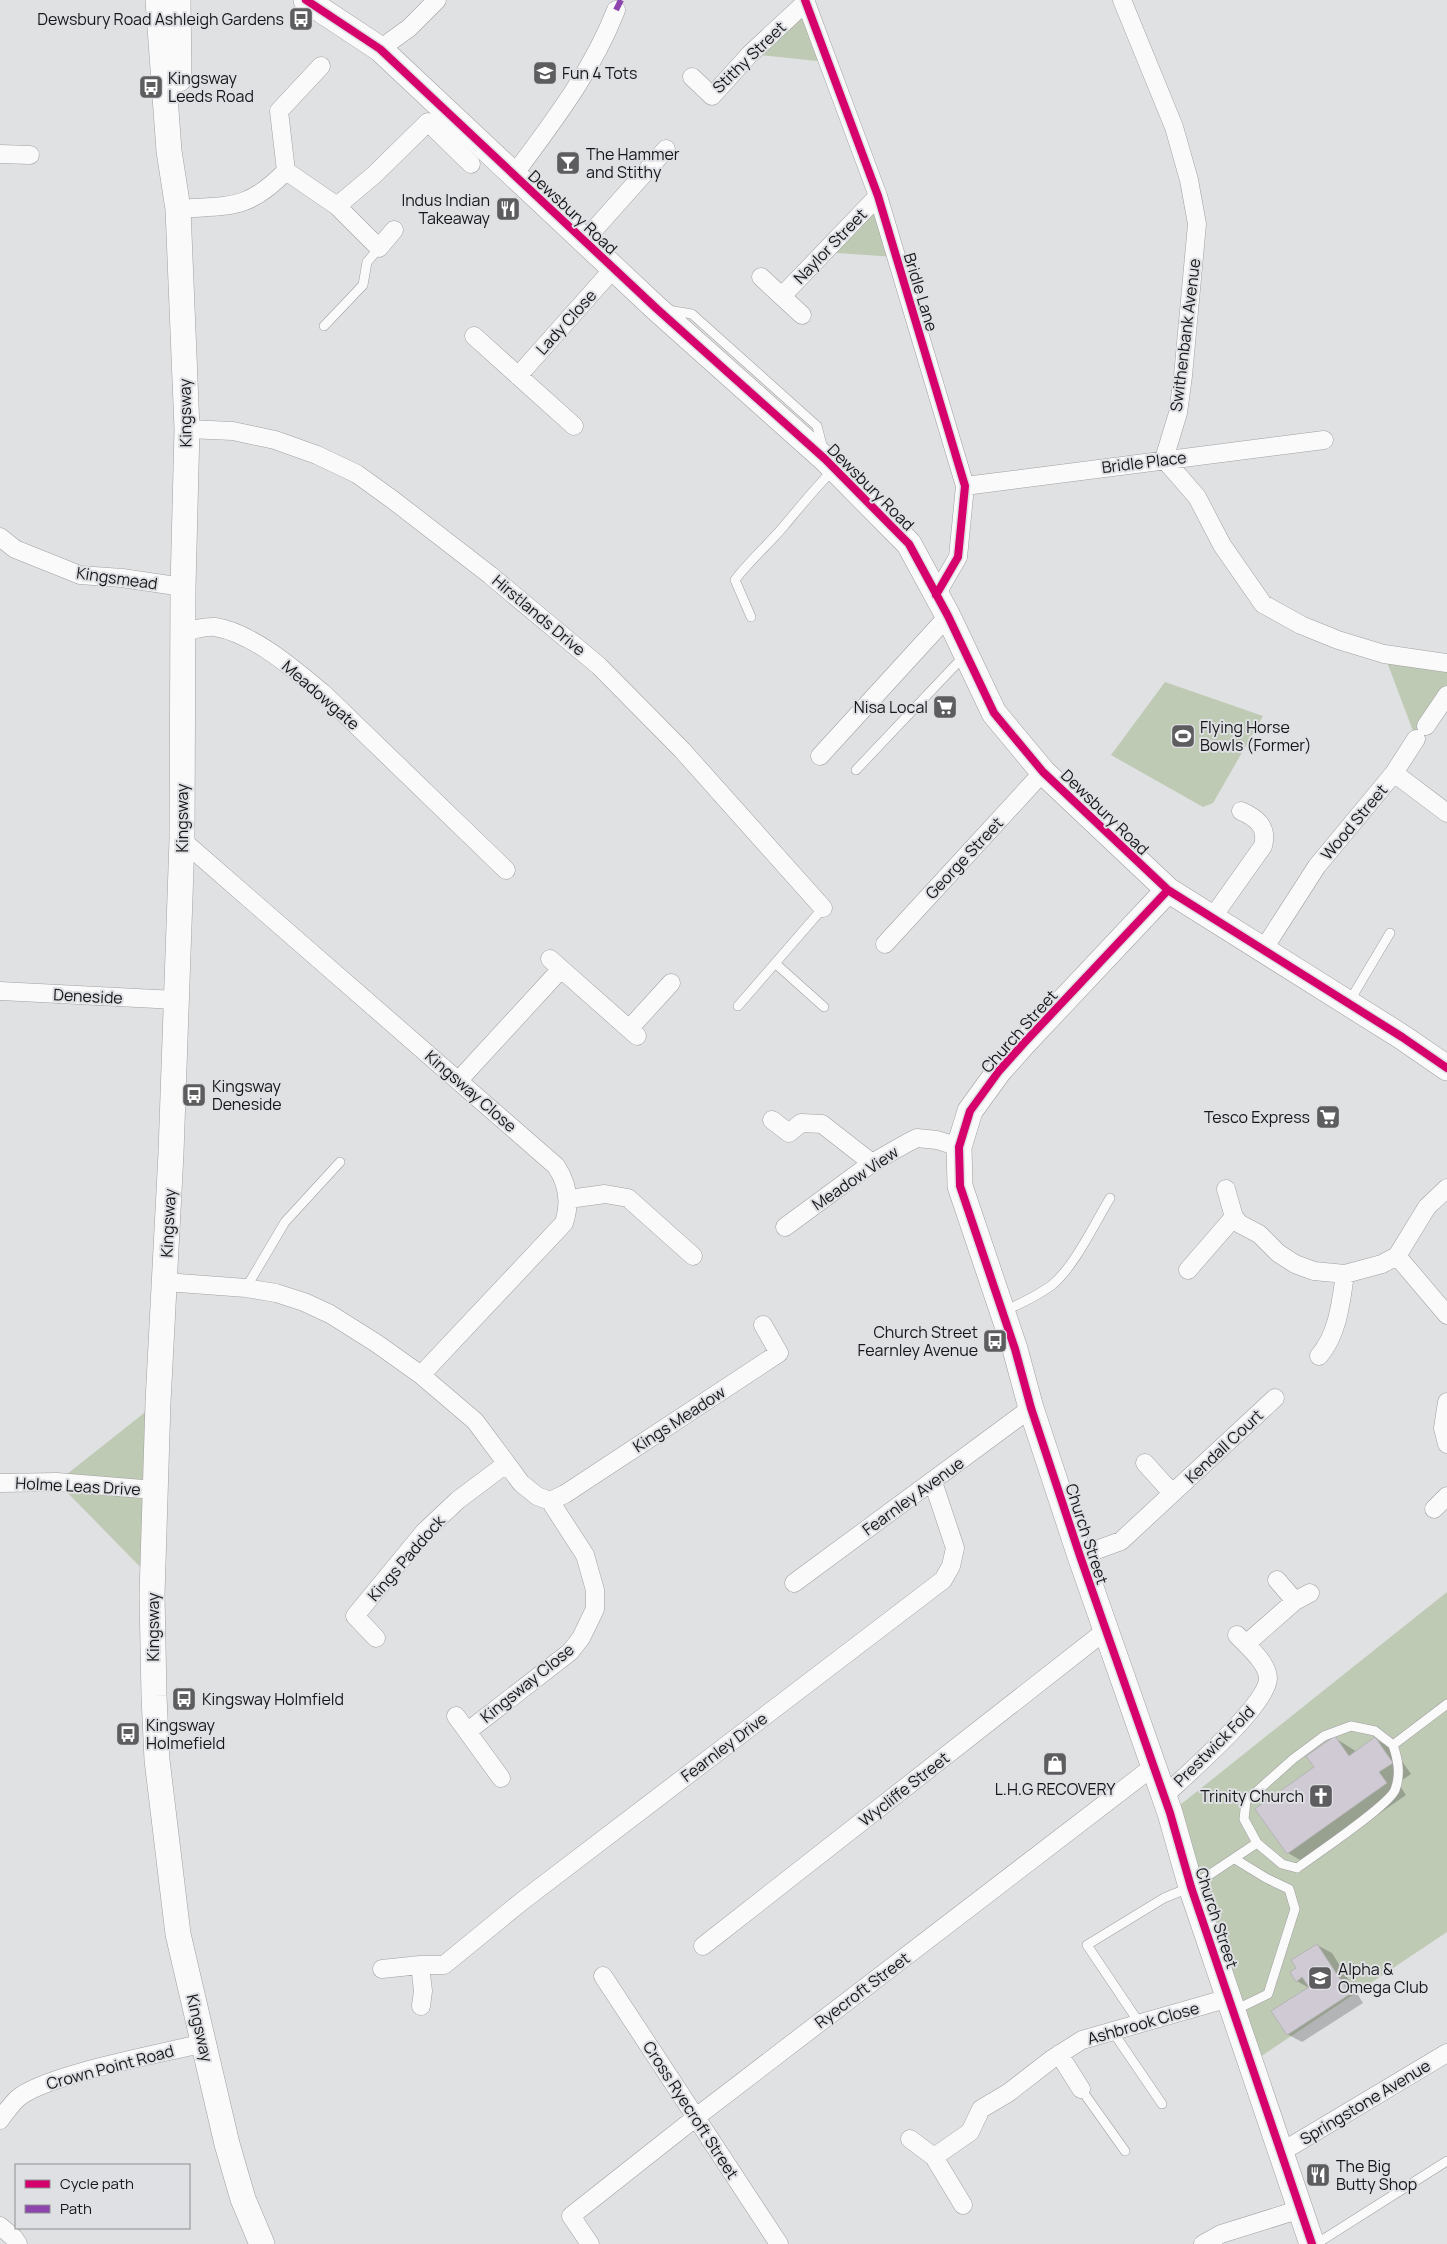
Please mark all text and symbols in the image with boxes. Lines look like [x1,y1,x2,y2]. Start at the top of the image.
bus stop icon: Dewsbury Road Ashleigh Gardens [288,6,314,32]
place label: Dewsbury Road Ashleigh Gardens [37,8,284,30]
street label: Stithy Street [707,16,791,98]
school or university icon: Fun 4 Tots [532,60,558,86]
place label: Fun 4 Tots [562,62,637,84]
place label: Kingsway Leeds Road [168,67,254,107]
bus stop icon: Kingsway Leeds Road [138,74,164,100]
place label: The Hammer and Stithy [586,143,680,183]
bar icon: The Hammer and Stithy [555,150,581,176]
street label: Dewsbury Road [524,165,622,259]
place label: Indus Indian Takeaway [401,189,491,229]
restaurant icon: Indus Indian Takeaway [495,196,521,222]
street label: Naylor Street [788,203,872,289]
street label: Bridle Lane [899,250,943,334]
street label: Swithenbank Avenue [1165,257,1205,413]
street label: Lady Close [531,285,601,359]
street label: Kingsway [173,378,197,448]
street label: Dewsbury Road [823,439,919,535]
street label: Bridle Place [1100,446,1188,478]
street label: Kingsmead [75,561,159,595]
street label: Hirstlands Drive [488,569,590,661]
street label: Meadowgate [278,655,364,735]
supermarket icon: Nisa Local [932,694,958,720]
place label: Nisa Local [854,696,928,718]
place label: Flying Horse Bowls (Former) [1200,716,1312,756]
sports icon: Flying Horse Bowls (Former) [1170,723,1196,749]
street label: Dewsbury Road [1056,764,1154,860]
street label: Wood Street [1316,779,1392,865]
street label: Kingsway [171,783,193,852]
street label: George Street [920,812,1008,904]
street label: Deneside [53,983,123,1009]
street label: Church Street [976,985,1062,1077]
street label: Kingsway Close [421,1045,521,1137]
place label: Kingsway Deneside [212,1075,282,1115]
bus stop icon: Kingsway Deneside [181,1082,207,1108]
supermarket icon: Tesco Express [1315,1104,1341,1130]
place label: Tesco Express [1204,1106,1310,1128]
street label: Meadow View [807,1141,903,1215]
street label: Kingsway [155,1187,181,1258]
place label: Church Street Fearnley Avenue [857,1321,978,1361]
bus stop icon: Church Street Fearnley Avenue [982,1328,1008,1354]
street label: Kings Meadow [628,1381,730,1457]
street label: Kendall Court [1180,1404,1268,1488]
street label: Fearnley Avenue [858,1452,968,1540]
street label: Holme Leas Drive [15,1472,141,1500]
street label: Church Street [1060,1481,1114,1587]
street label: Kings Paddock [363,1510,450,1606]
street label: Kingsway [142,1592,164,1661]
street label: Kingsway Close [476,1638,578,1728]
bus stop icon: Kingsway Holmfield [171,1686,197,1712]
place label: Kingsway Holmfield [202,1688,344,1710]
street label: Prestwick Fold [1169,1701,1259,1791]
street label: Fearnley Drive [676,1707,772,1787]
place label: Kingsway Holmefield [146,1714,225,1754]
bus stop icon: Kingsway Holmefield [115,1721,141,1747]
street label: Wycliffe Street [854,1747,954,1831]
shop icon: L.H.G RECOVERY [1042,1751,1068,1777]
place label: L.H.G RECOVERY [995,1778,1115,1800]
church icon: Trinity Church [1308,1783,1334,1809]
place label: Trinity Church [1200,1785,1304,1807]
street label: Church Street [1190,1865,1244,1971]
street label: Ryecroft Street [810,1947,914,2033]
place label: Alpha & Omega Club [1338,1958,1428,1998]
school or university icon: Alpha & Omega Club [1307,1965,1333,1991]
street label: Kingsway [182,1992,219,2065]
street label: Ashbrook Close [1084,1997,1202,2049]
street label: Cross Ryecroft Street [638,2037,744,2183]
street label: Crown Point Road [44,2039,176,2095]
street label: Springstone Avenue [1296,2054,1434,2150]
place label: The Big Butty Shop [1336,2155,1417,2195]
restaurant icon: The Big Butty Shop [1305,2162,1331,2188]
legend [15,2164,190,2229]
text: Cycle path [60,2173,134,2194]
text: Path [60,2198,92,2219]

